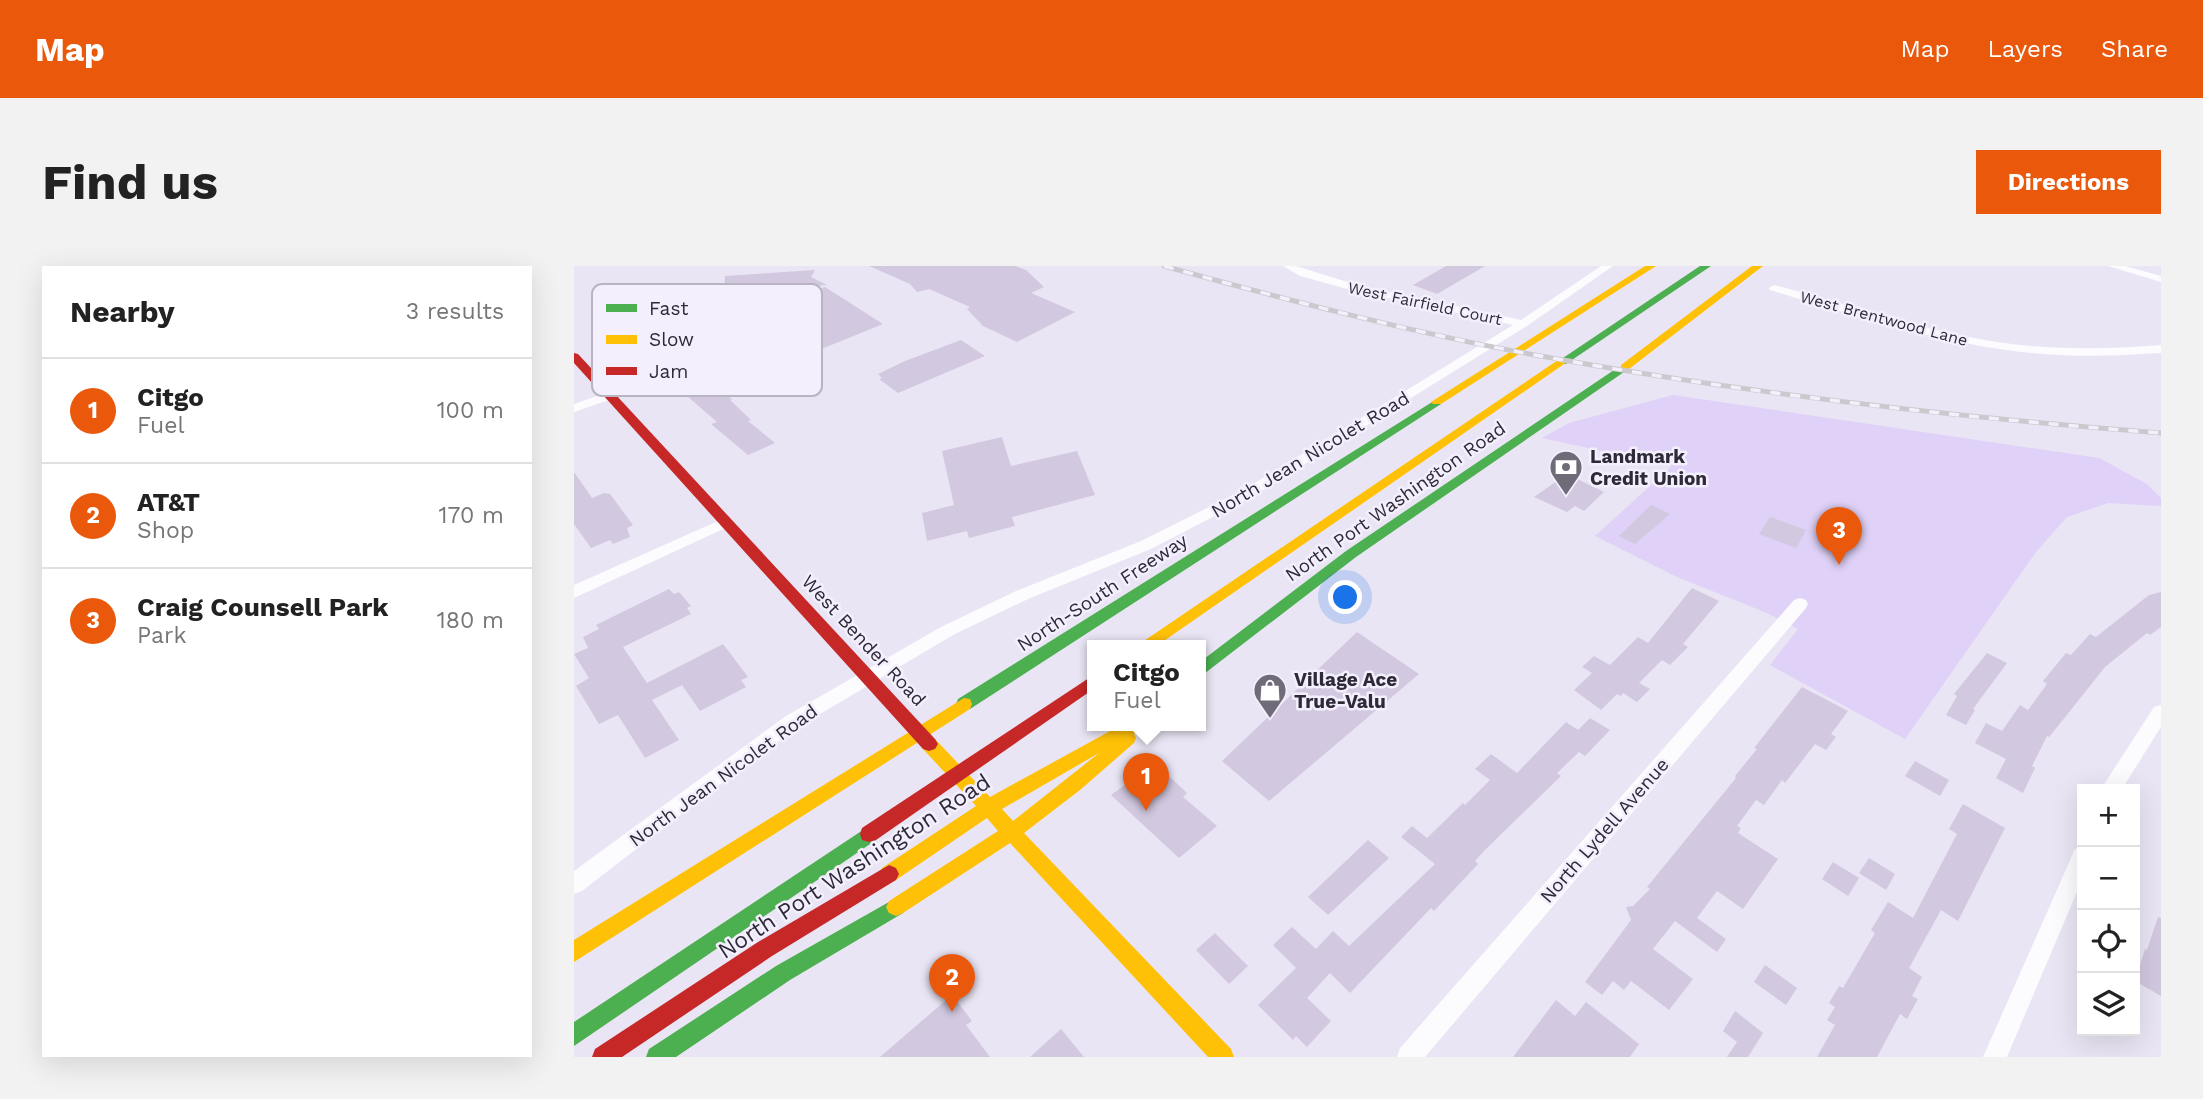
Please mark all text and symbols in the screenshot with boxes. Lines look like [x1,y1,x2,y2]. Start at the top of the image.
text: Map [35,30,105,69]
text: Map [1901,35,1949,63]
text: Layers [1987,35,2063,63]
text: Share [2101,35,2168,63]
button: Directions [1976,150,2161,214]
text: Find us [42,153,218,211]
street label: West Fairfield Court [1346,278,1504,329]
legend [592,284,822,396]
street label: West Brentwood Lane [1798,287,1970,350]
text: Nearby [70,294,175,329]
text: Fast [649,297,688,320]
text: 3 results [406,298,504,325]
text: Slow [649,328,694,351]
text: Jam [649,360,688,383]
text: Citgo [137,382,204,412]
street label: North Jean Nicolet Road [1207,386,1413,523]
text: 1 [88,397,98,424]
text: 100 m [437,397,504,424]
text: Fuel [137,412,185,439]
street label: North Port Washington Road [1281,416,1510,586]
place label: Landmark Credit Union [1590,445,1707,490]
bank icon: Landmark Credit Union [1547,448,1585,497]
text: AT&T [137,487,200,517]
text: 2 [86,502,100,529]
text: 170 m [439,502,504,529]
pin: 3 [1816,507,1862,565]
text: Shop [137,517,194,544]
street label: North-South Freeway [1013,529,1192,656]
street label: West Bender Road [797,570,930,711]
your location [1328,580,1362,614]
text: Craig Counsell Park [137,592,389,622]
text: 3 [86,607,100,634]
text: 180 m [437,607,504,634]
text: Park [137,622,186,649]
popup [1087,640,1206,731]
text: Citgo [1113,657,1180,687]
place label: Village Ace True-Valu [1294,668,1397,713]
shop icon: Village Ace True-Valu [1251,671,1289,720]
text: Fuel [1113,687,1161,714]
street label: North Jean Nicolet Road [625,699,822,851]
pin: 1 [1123,753,1169,811]
street label: North Lydell Avenue [1535,753,1674,908]
street label: North Port Washington Road [713,768,995,965]
map controls [2077,784,2140,1036]
button: + [2077,784,2140,847]
button: − [2077,847,2140,910]
button: locate [2077,910,2140,973]
pin: 2 [929,954,975,1012]
button: layers [2077,973,2140,1036]

